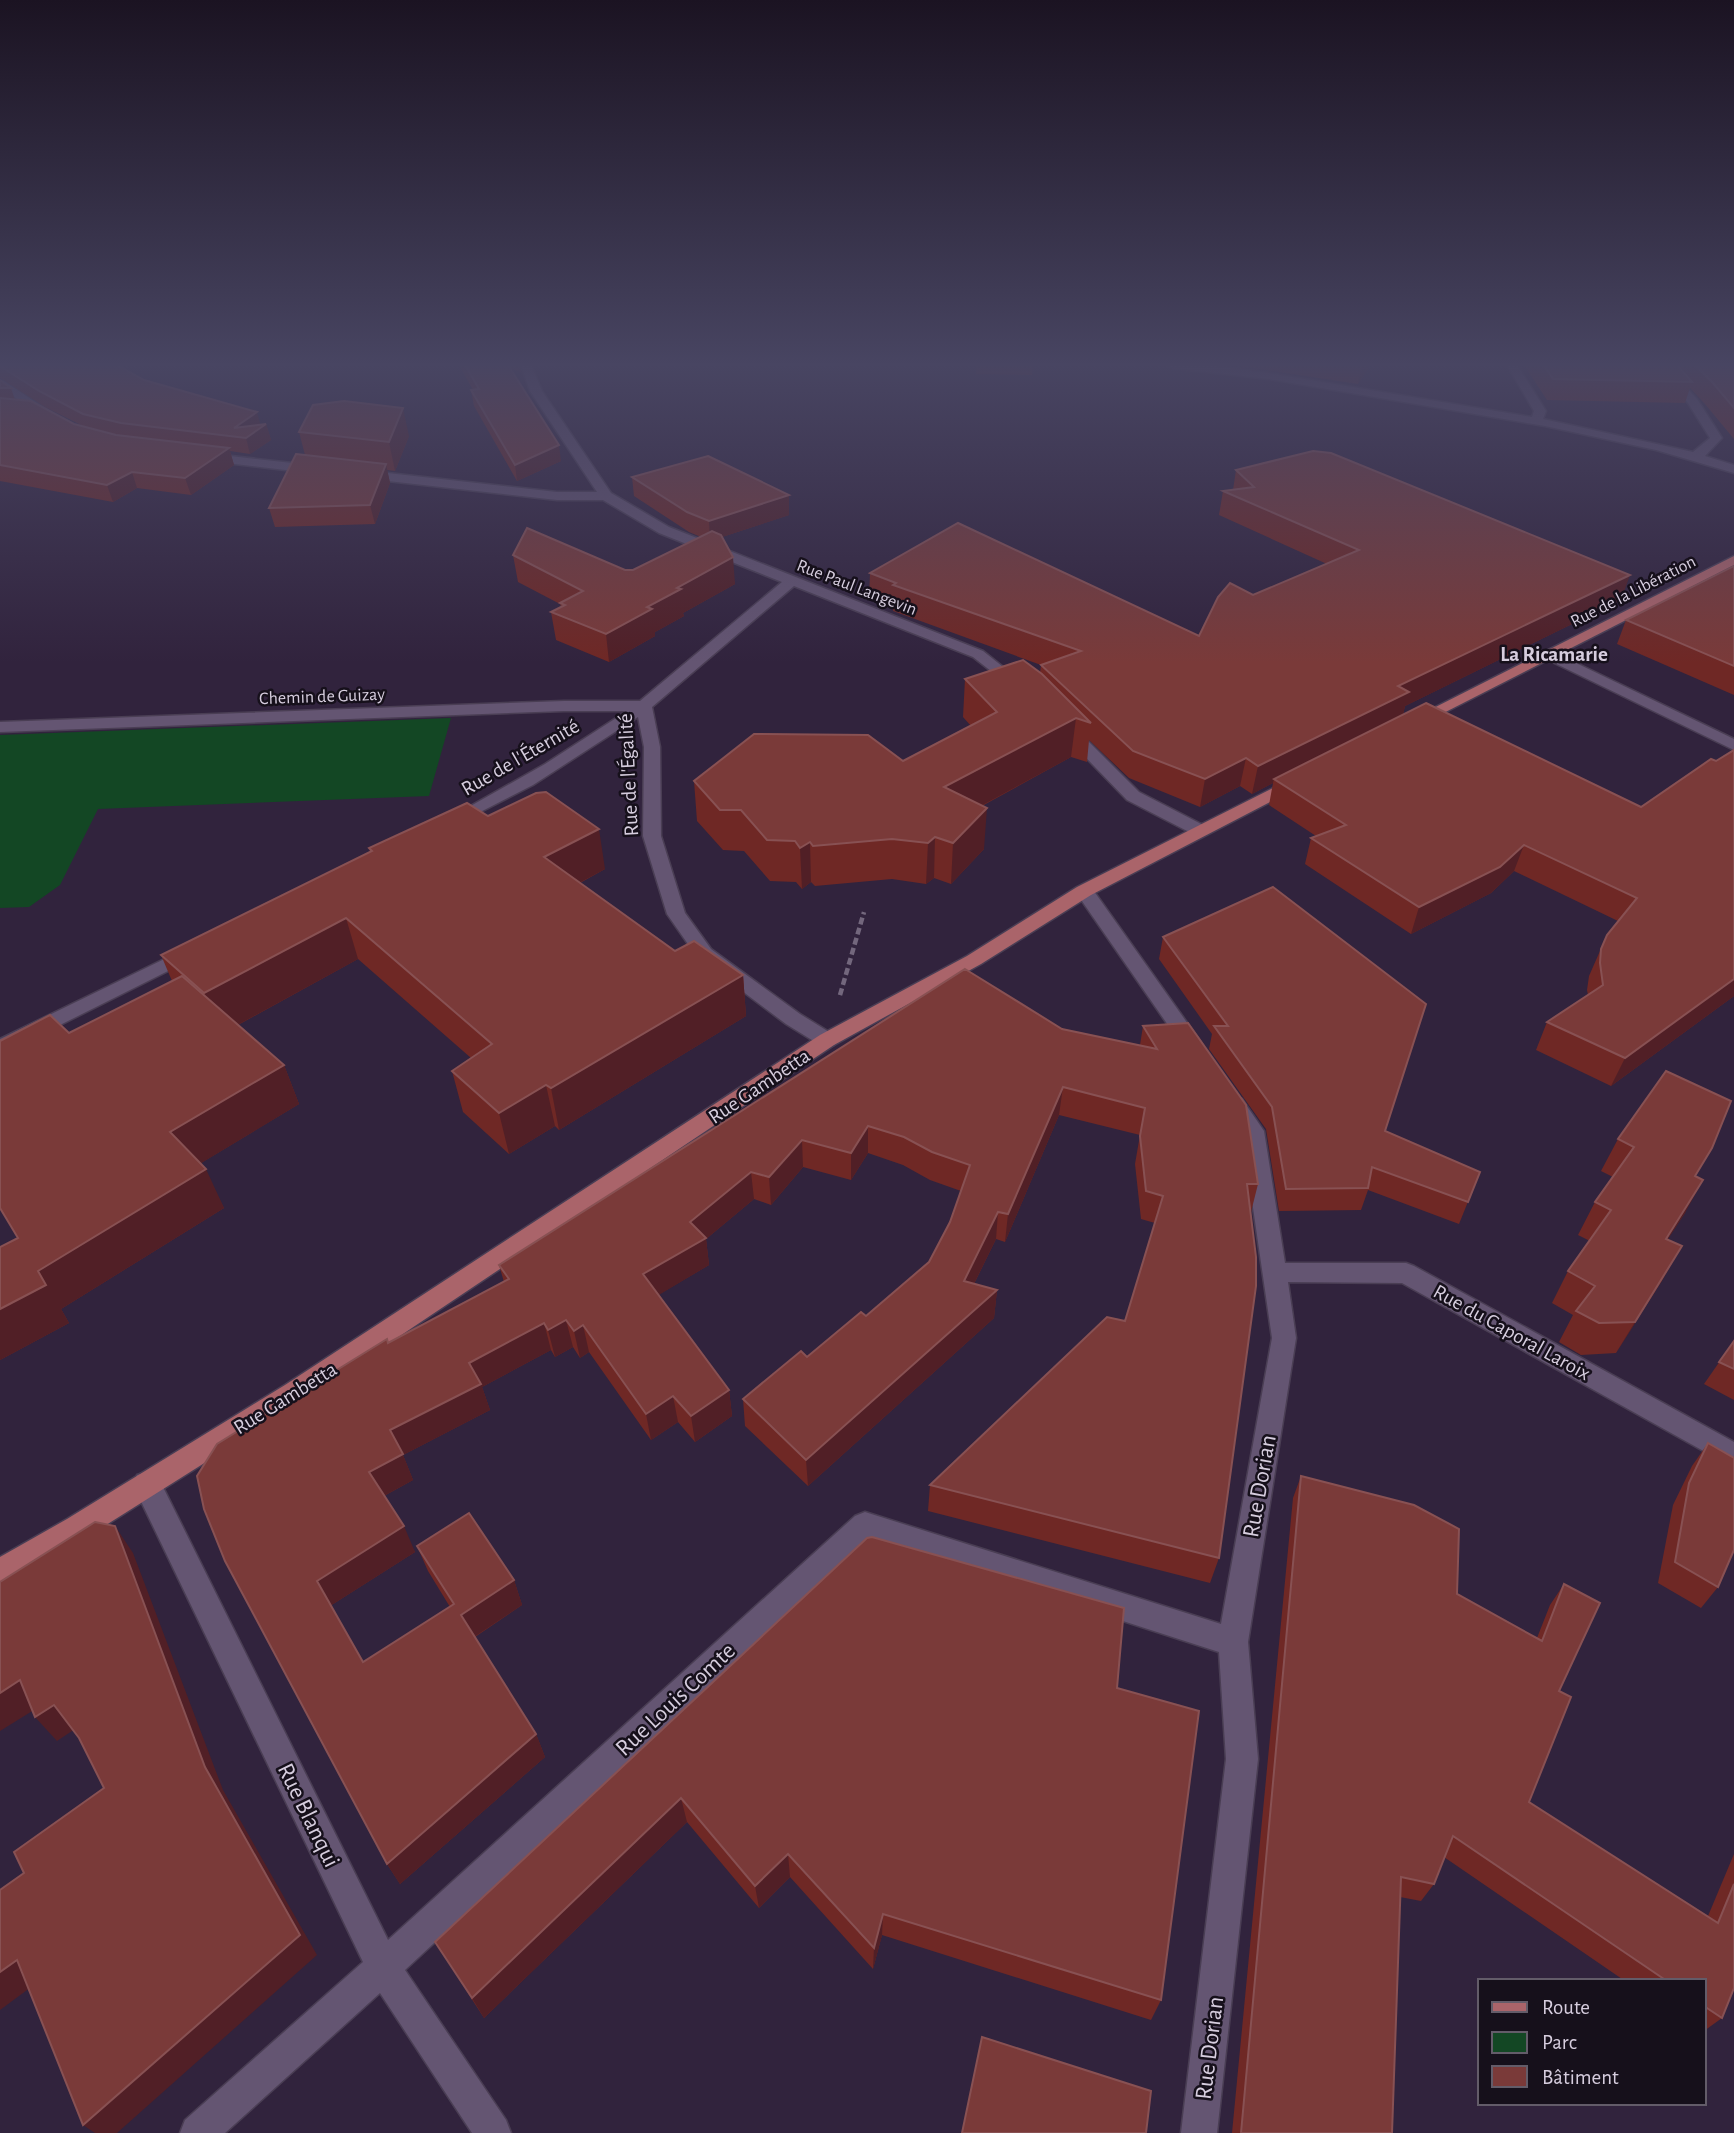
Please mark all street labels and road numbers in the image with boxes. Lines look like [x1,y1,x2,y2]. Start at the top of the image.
street label: Rue de la Libération [1568,553,1699,631]
street label: Rue Paul Langevin [794,557,919,619]
street label: Chemin de Guizay [259,686,386,708]
street label: Rue de l'Égalité [613,713,642,837]
street label: Rue de l'Éternité [457,714,583,800]
street label: Rue Gambetta [705,1045,814,1128]
street label: Rue du Caporal Laroix [1430,1281,1594,1384]
street label: Rue Gambetta [230,1358,341,1438]
street label: Rue Dorian [1239,1433,1281,1539]
street label: Rue Louis Comte [611,1639,740,1761]
street label: Rue Blanqui [273,1760,344,1871]
street label: Rue Dorian [1192,1995,1228,2101]

